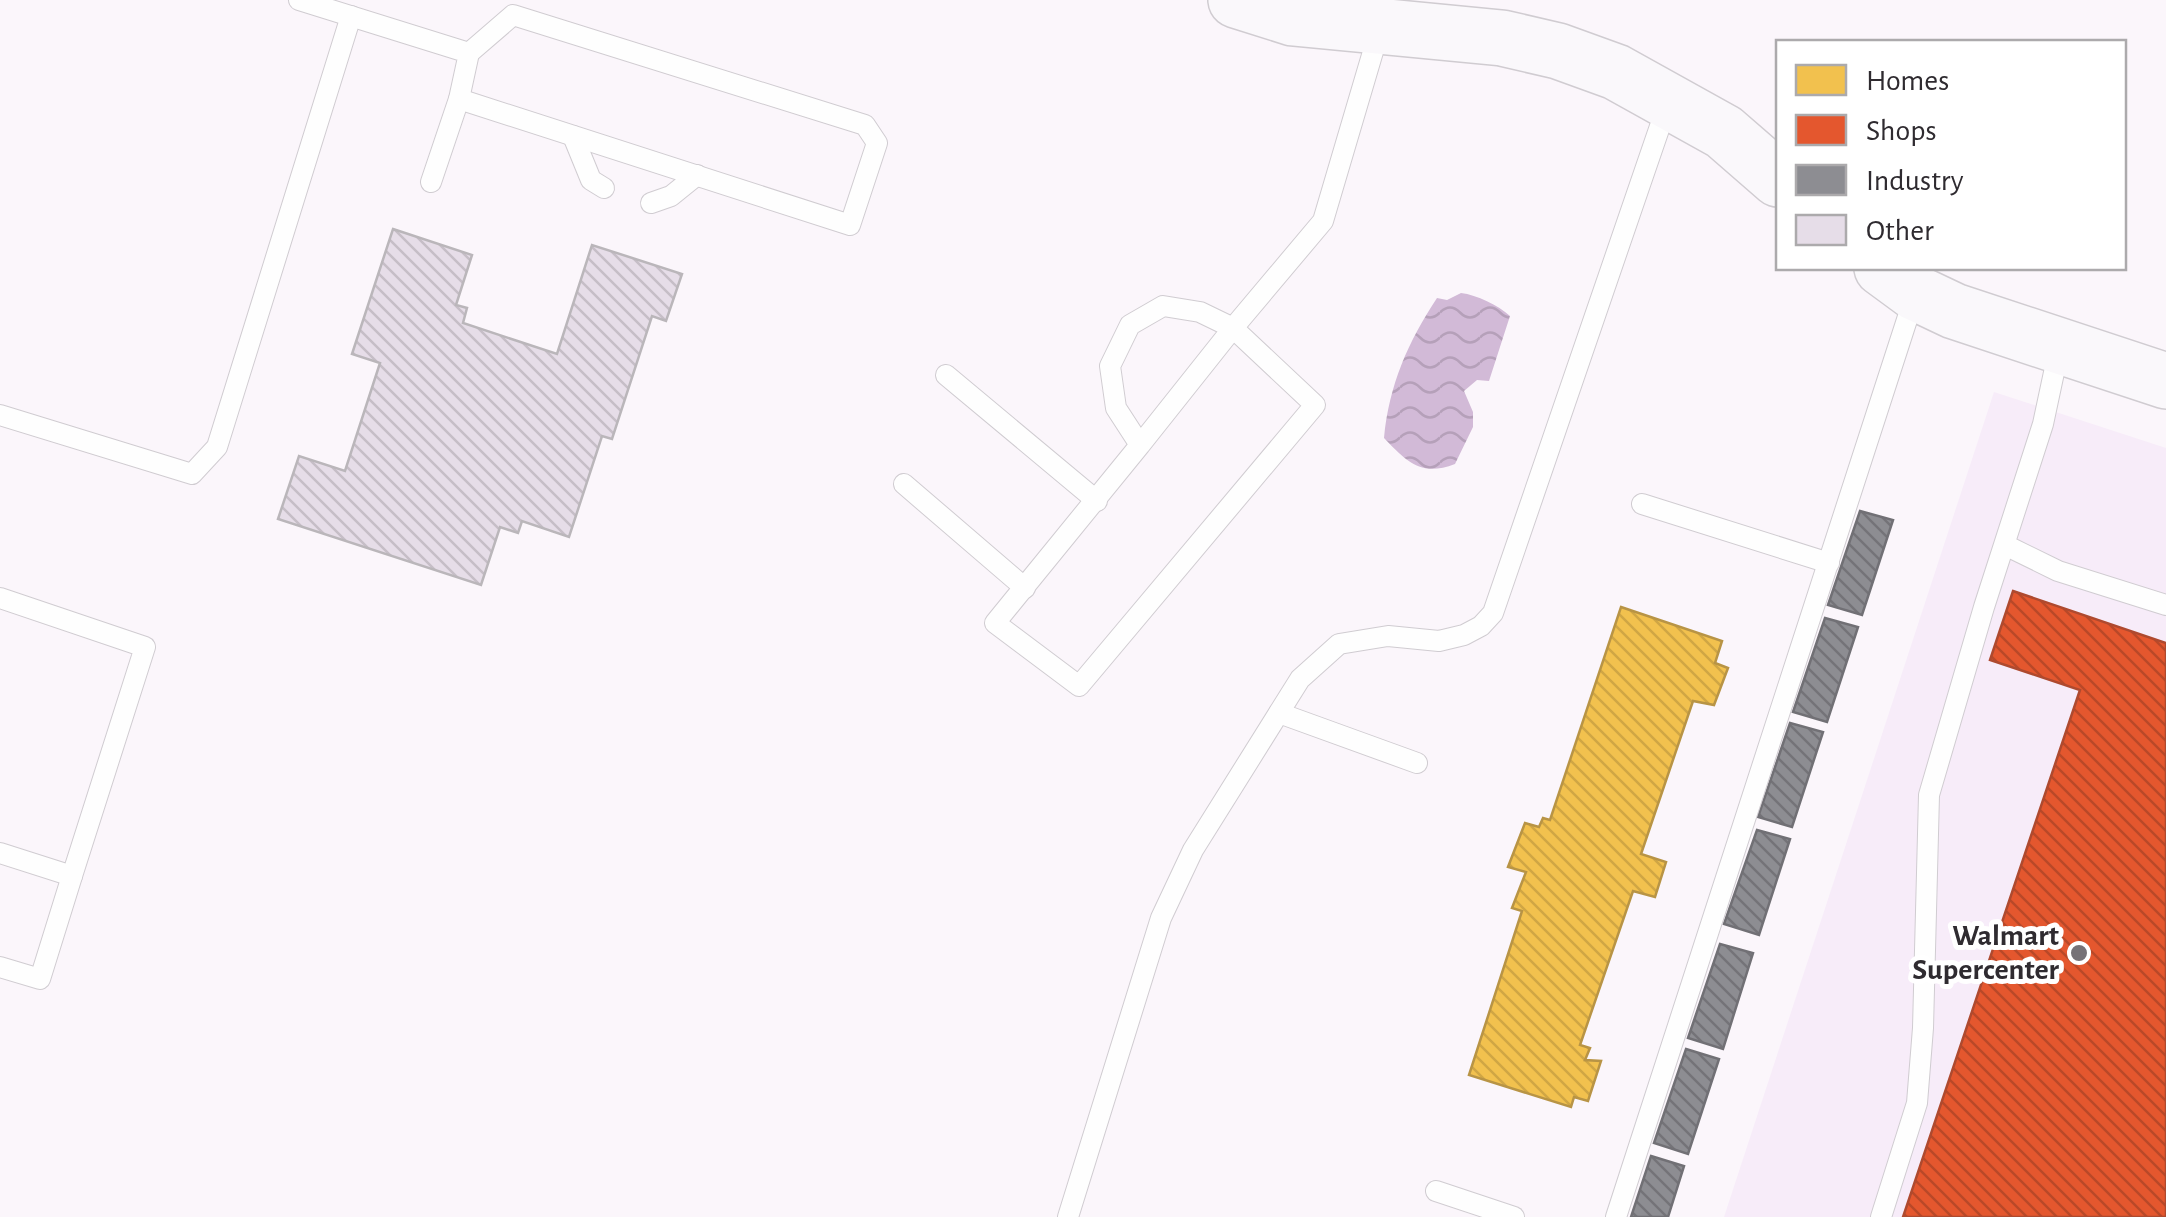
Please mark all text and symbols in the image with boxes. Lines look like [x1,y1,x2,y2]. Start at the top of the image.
legend [1776,40,2126,270]
text: Homes [1866,66,1949,96]
text: Shops [1866,116,1937,146]
text: Industry [1866,166,1964,196]
text: Other [1866,216,1934,246]
place label: Walmart Supercenter [1912,921,2060,985]
marker: Walmart Supercenter [2068,942,2090,964]

